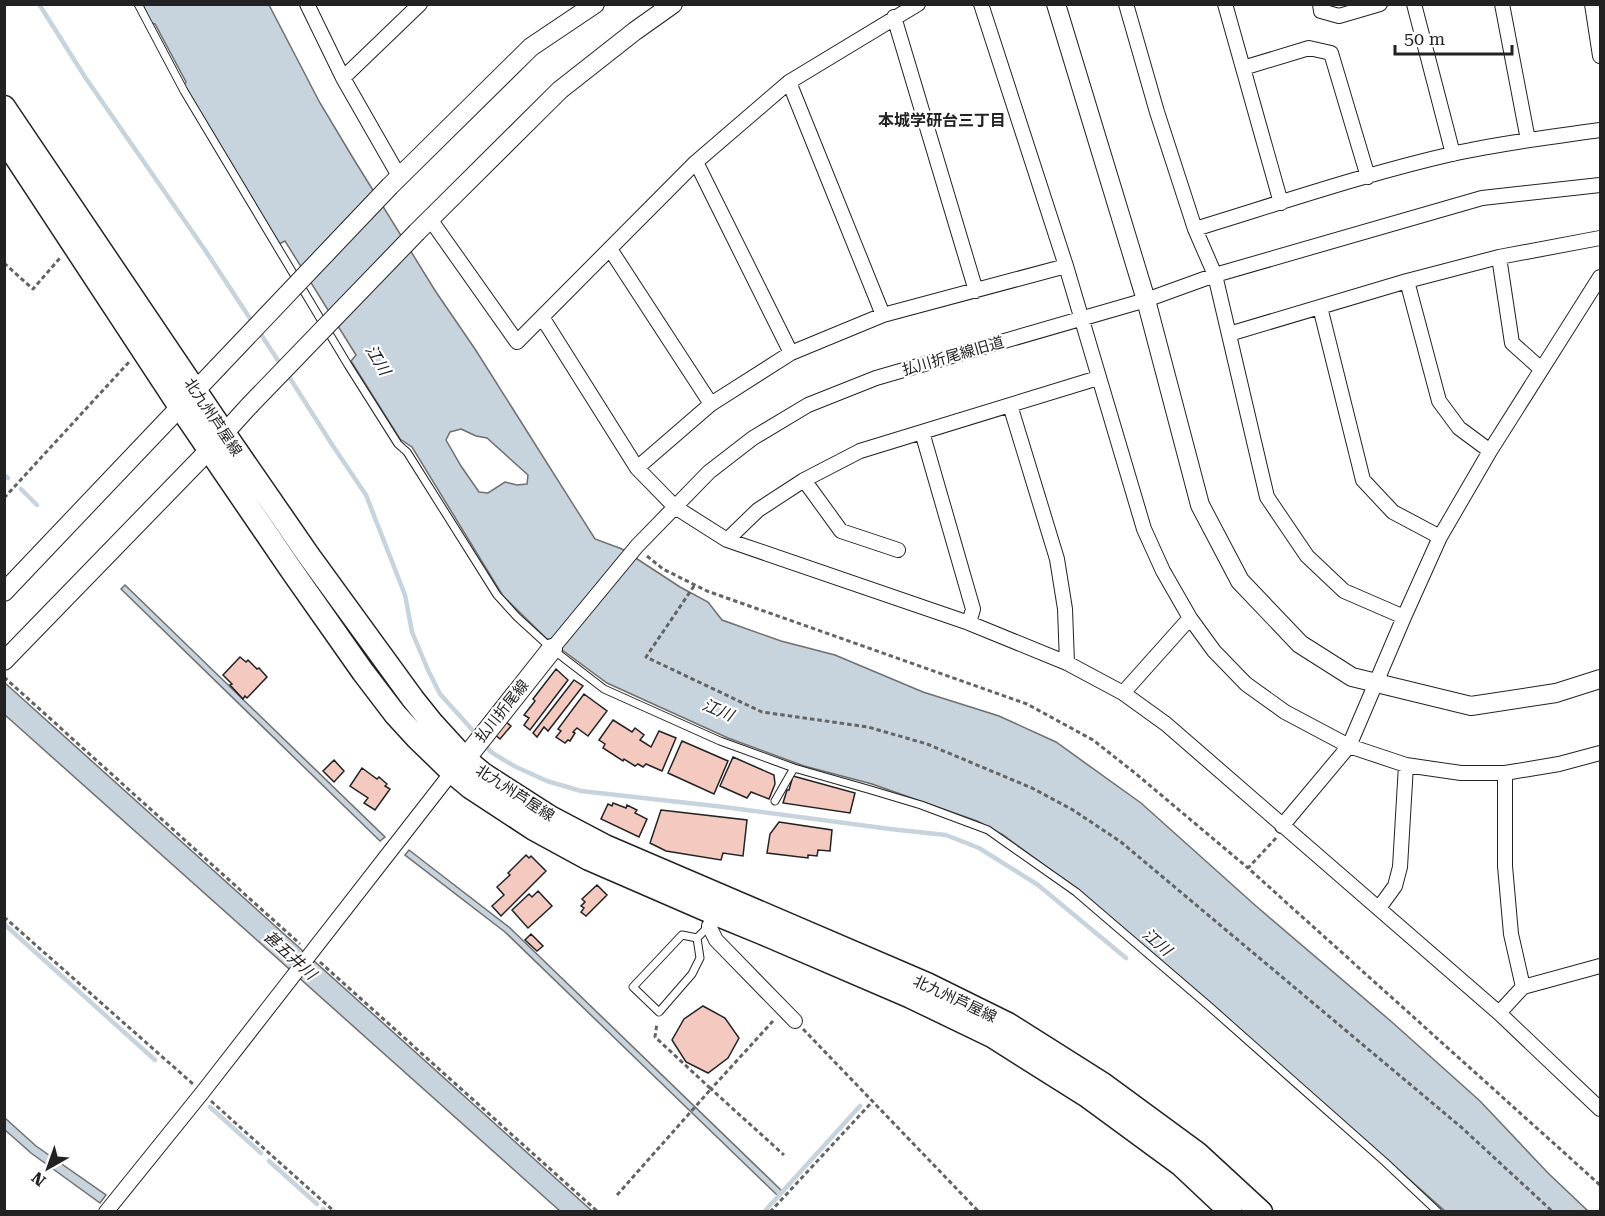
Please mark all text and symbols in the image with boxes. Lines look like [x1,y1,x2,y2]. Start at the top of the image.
scale bar [1395,18,1512,56]
text: 50 m [1404,28,1445,49]
district label: 本城学研台三丁目 [878,111,1006,130]
street label: 払川折尾線旧道 [900,333,1006,379]
water label: 江川 [362,341,395,380]
street label: 北九州芦屋線 [180,375,246,459]
street label: 払川折尾線 [471,676,533,746]
water label: 江川 [700,695,738,726]
street label: 北九州芦屋線 [472,761,558,825]
water label: 江川 [1139,924,1177,961]
water label: 甚五井川 [260,927,322,985]
street label: 北九州芦屋線 [910,972,1000,1026]
north arrow [18,1138,78,1198]
text: N [28,1168,50,1190]

